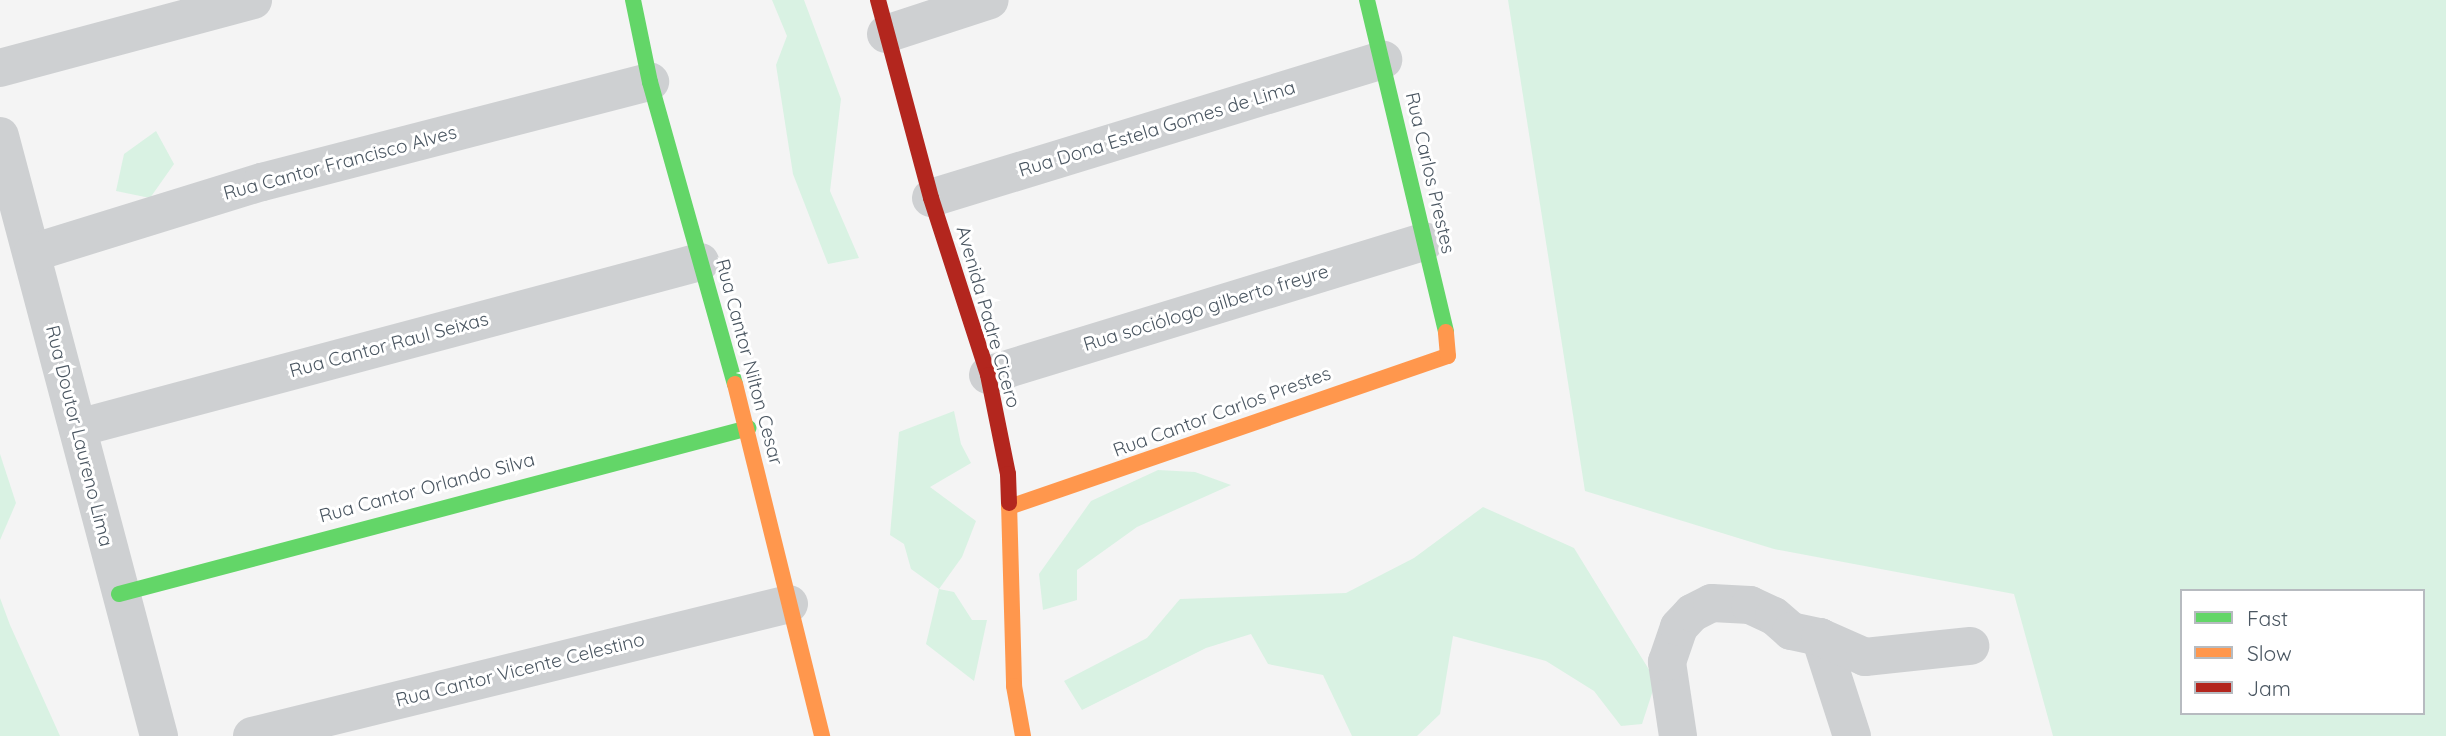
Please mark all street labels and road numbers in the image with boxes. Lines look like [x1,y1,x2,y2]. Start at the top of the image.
street label: Rua Dona Estela Gomes de Lima [1016,76,1298,182]
street label: Rua Carlos Prestes [1400,90,1460,256]
street label: Rua Cantor Francisco Alves [221,121,459,205]
street label: Avenida Padre Cicero [951,223,1025,411]
street label: Rua Cantor Nilton Cesar [710,256,788,468]
street label: Rua sociólogo gilberto freyre [1081,260,1331,356]
street label: Rua Cantor Raul Seixas [287,307,491,383]
street label: Rua Doutor Laureno Lima [40,323,118,549]
street label: Rua Cantor Carlos Prestes [1110,362,1334,462]
street label: Rua Cantor Orlando Silva [317,448,537,528]
street label: Rua Cantor Vicente Celestino [393,628,647,712]

